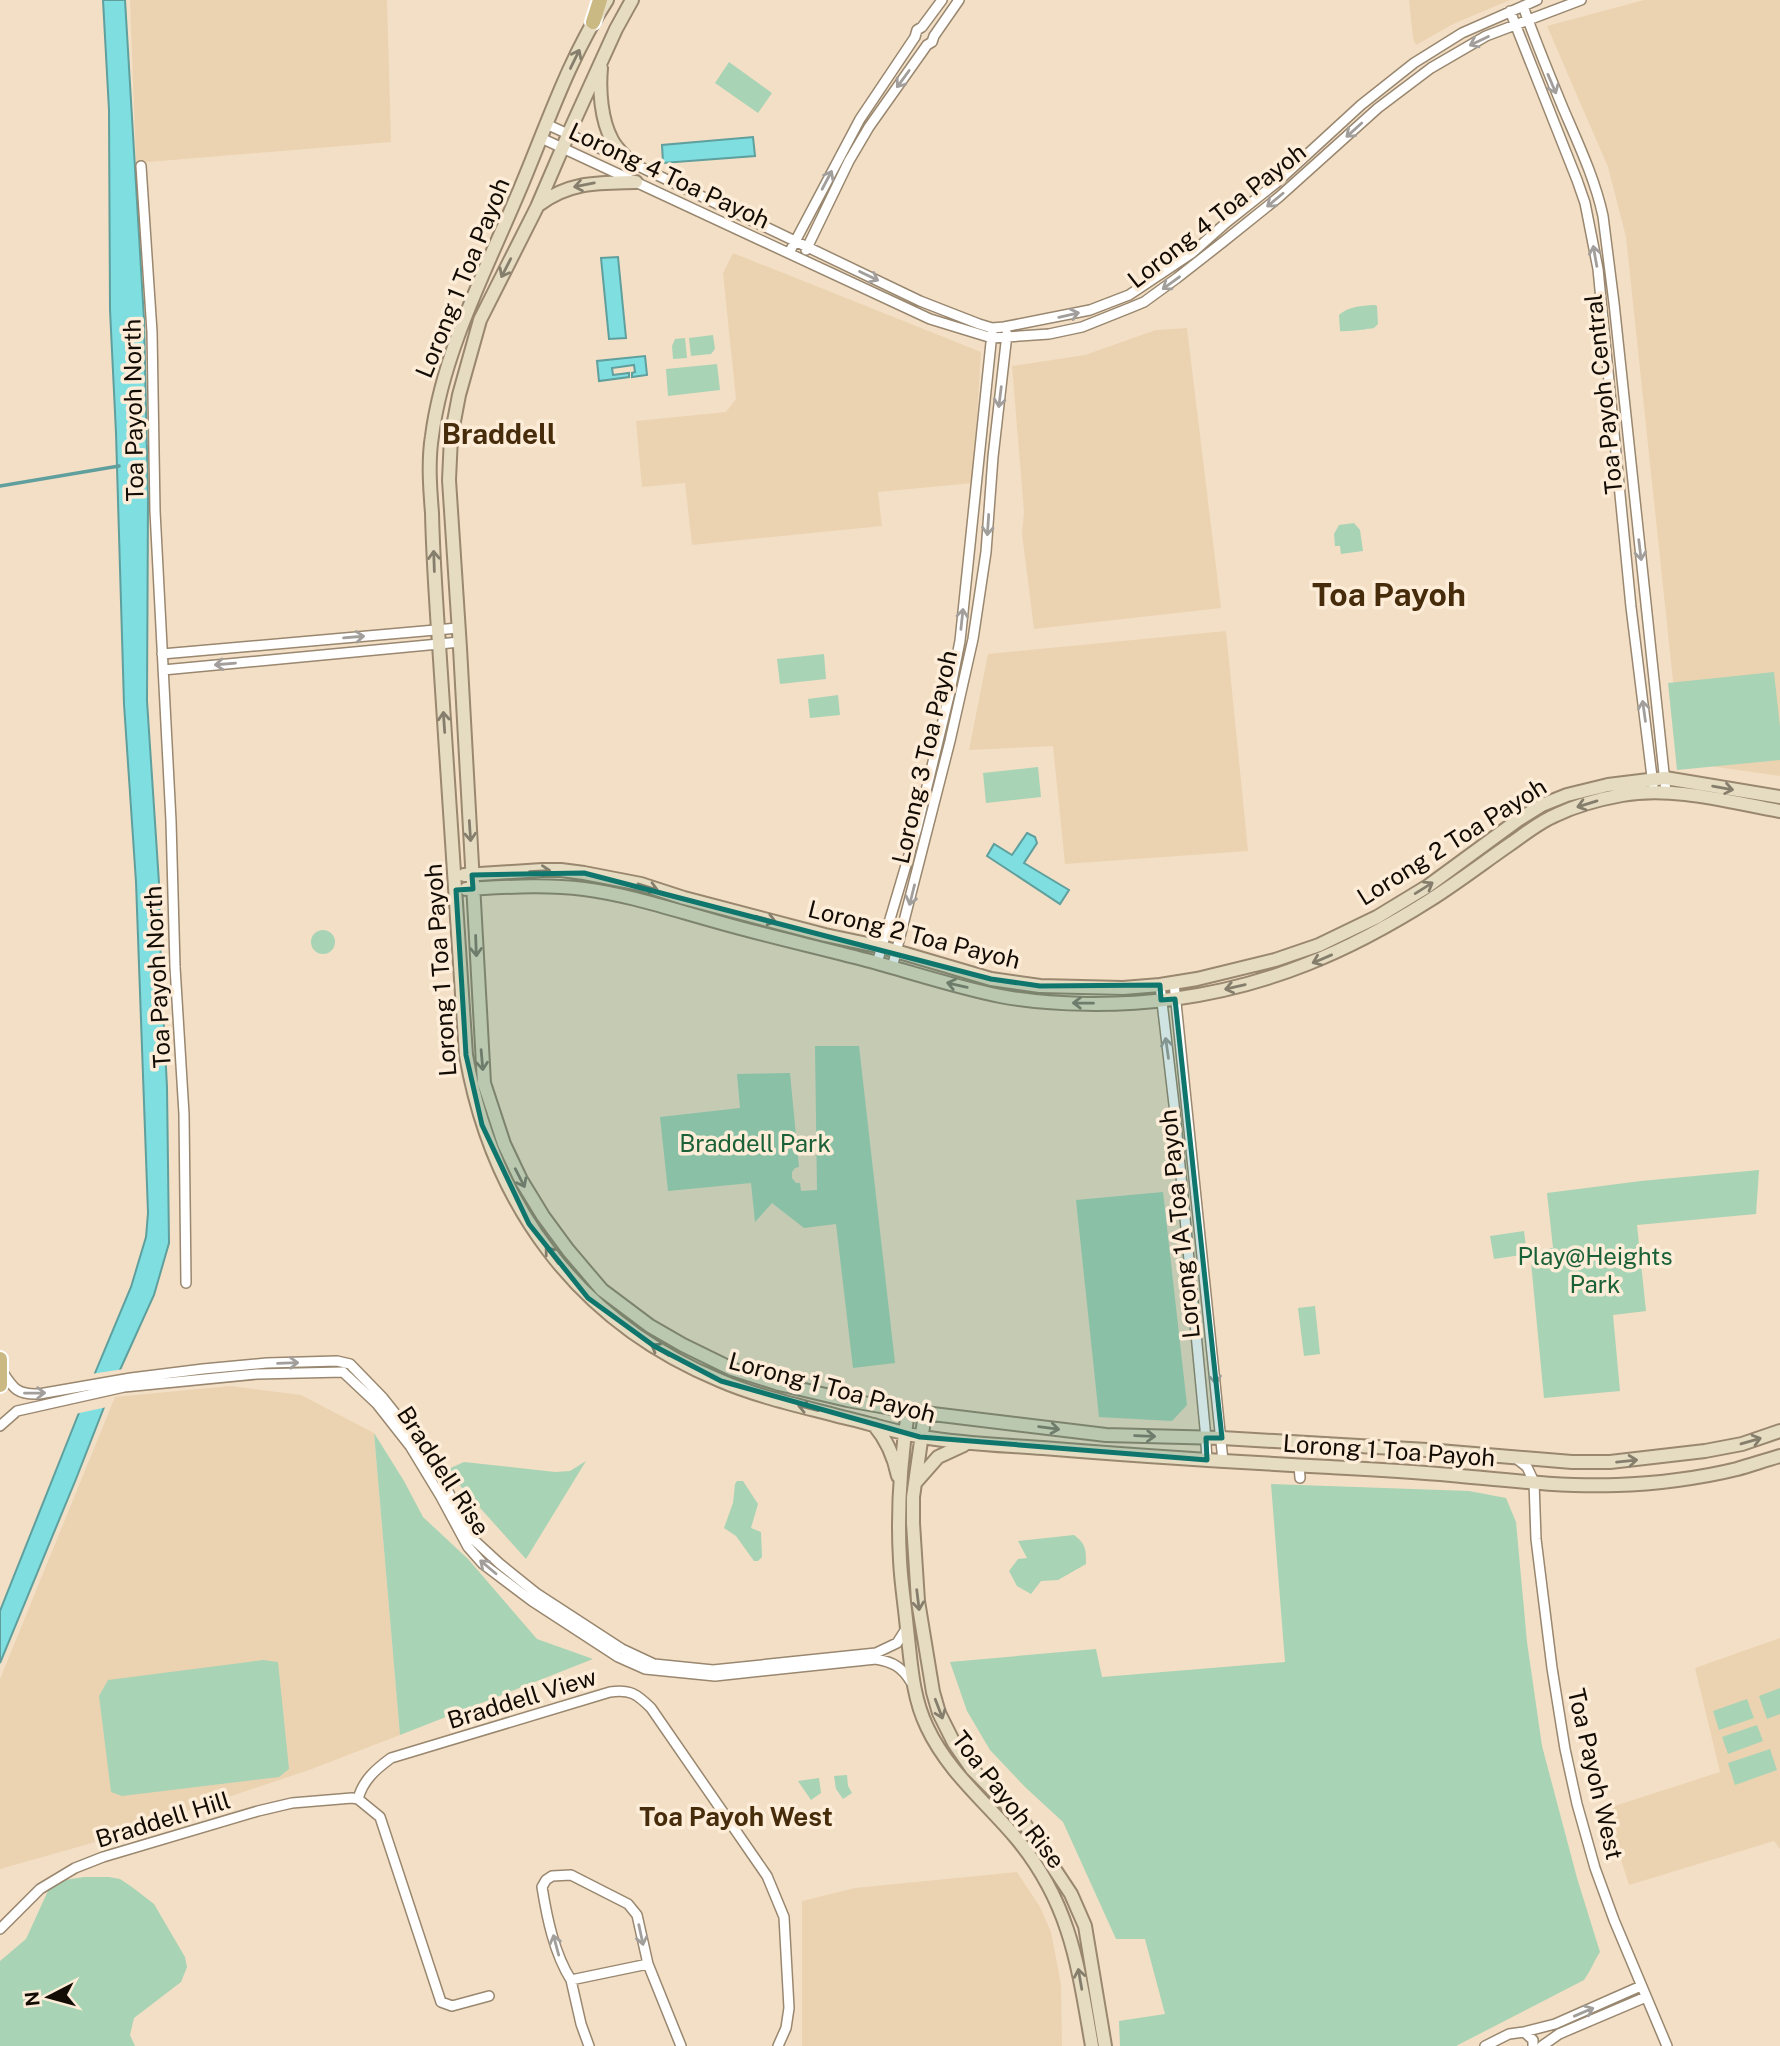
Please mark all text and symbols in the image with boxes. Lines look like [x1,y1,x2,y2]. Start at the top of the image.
one-way arrow [1469,34,1490,48]
one-way arrow [569,49,582,70]
one-way arrow [896,69,910,88]
one-way arrow [1547,72,1560,94]
street label: Lorong 4 Toa Payoh [565,116,774,234]
one-way arrow [1345,122,1363,138]
street label: Lorong 4 Toa Payoh [1122,137,1311,293]
one-way arrow [820,170,834,191]
street label: Lorong 1 Toa Payoh [409,174,515,382]
one-way arrow [573,179,596,193]
one-way arrow [1266,192,1284,208]
one-way arrow [1588,245,1601,268]
one-way arrow [499,257,513,277]
one-way arrow [858,270,879,283]
one-way arrow [1162,275,1181,290]
street label: Toa Payoh Central [1579,293,1627,496]
one-way arrow [1057,308,1080,321]
street label: Toa Payoh North [117,319,149,502]
one-way arrow [994,385,1007,408]
district label: Braddell [442,417,556,450]
one-way arrow [981,513,994,536]
one-way arrow [1634,539,1647,561]
one-way arrow [427,550,440,573]
district label: Toa Payoh [1312,576,1466,613]
one-way arrow [956,608,969,631]
one-way arrow [342,630,365,643]
street label: Lorong 3 Toa Payoh [886,647,962,866]
one-way arrow [215,658,237,671]
one-way arrow [1637,700,1650,723]
one-way arrow [437,711,450,733]
street label: Lorong 2 Toa Payoh [1352,772,1551,911]
one-way arrow [1711,782,1734,795]
one-way arrow [1576,798,1598,811]
one-way arrow [464,820,477,842]
street label: Lorong 1 Toa Payoh [419,863,461,1077]
one-way arrow [529,864,552,877]
one-way arrow [637,881,659,894]
one-way arrow [1414,881,1434,895]
one-way arrow [905,883,918,906]
street label: Toa Payoh North [138,885,176,1069]
street label: Lorong 2 Toa Payoh [805,894,1023,974]
one-way arrow [755,914,777,927]
one-way arrow [469,935,482,958]
one-way arrow [1312,953,1334,966]
one-way arrow [946,978,969,991]
one-way arrow [1224,981,1247,994]
one-way arrow [1071,996,1094,1009]
one-way arrow [1161,1037,1174,1060]
one-way arrow [476,1048,489,1071]
street label: Lorong 1A Toa Payoh [1153,1108,1205,1340]
park label: Braddell Park [679,1129,831,1157]
one-way arrow [514,1167,528,1188]
park label: Play@Heights Park [1517,1242,1673,1298]
one-way arrow [544,1246,559,1264]
one-way arrow [651,1342,671,1356]
street label: Lorong 1 Toa Payoh [726,1346,939,1428]
one-way arrow [277,1356,300,1369]
one-way arrow [1209,1362,1222,1385]
one-way arrow [23,1386,46,1400]
street label: Braddell Rise [392,1401,496,1540]
one-way arrow [797,1401,820,1414]
one-way arrow [1037,1421,1060,1434]
one-way arrow [1133,1429,1156,1443]
street label: Lorong 1 Toa Payoh [1282,1429,1496,1471]
one-way arrow [1739,1434,1762,1447]
one-way arrow [1615,1454,1638,1467]
one-way arrow [479,1559,497,1575]
one-way arrow [912,1588,925,1611]
street label: Braddell View [444,1662,600,1734]
street label: Toa Payoh West [1563,1685,1629,1862]
one-way arrow [933,1697,946,1719]
street label: Toa Payoh Rise [946,1725,1071,1874]
street label: Braddell Hill [92,1785,233,1853]
district label: Toa Payoh West [639,1801,833,1832]
one-way arrow [635,1923,648,1946]
one-way arrow [549,1934,562,1957]
north arrow [14,1962,84,2032]
one-way arrow [1073,1968,1086,1991]
text: N [20,1990,44,2007]
one-way arrow [1573,2005,1594,2018]

